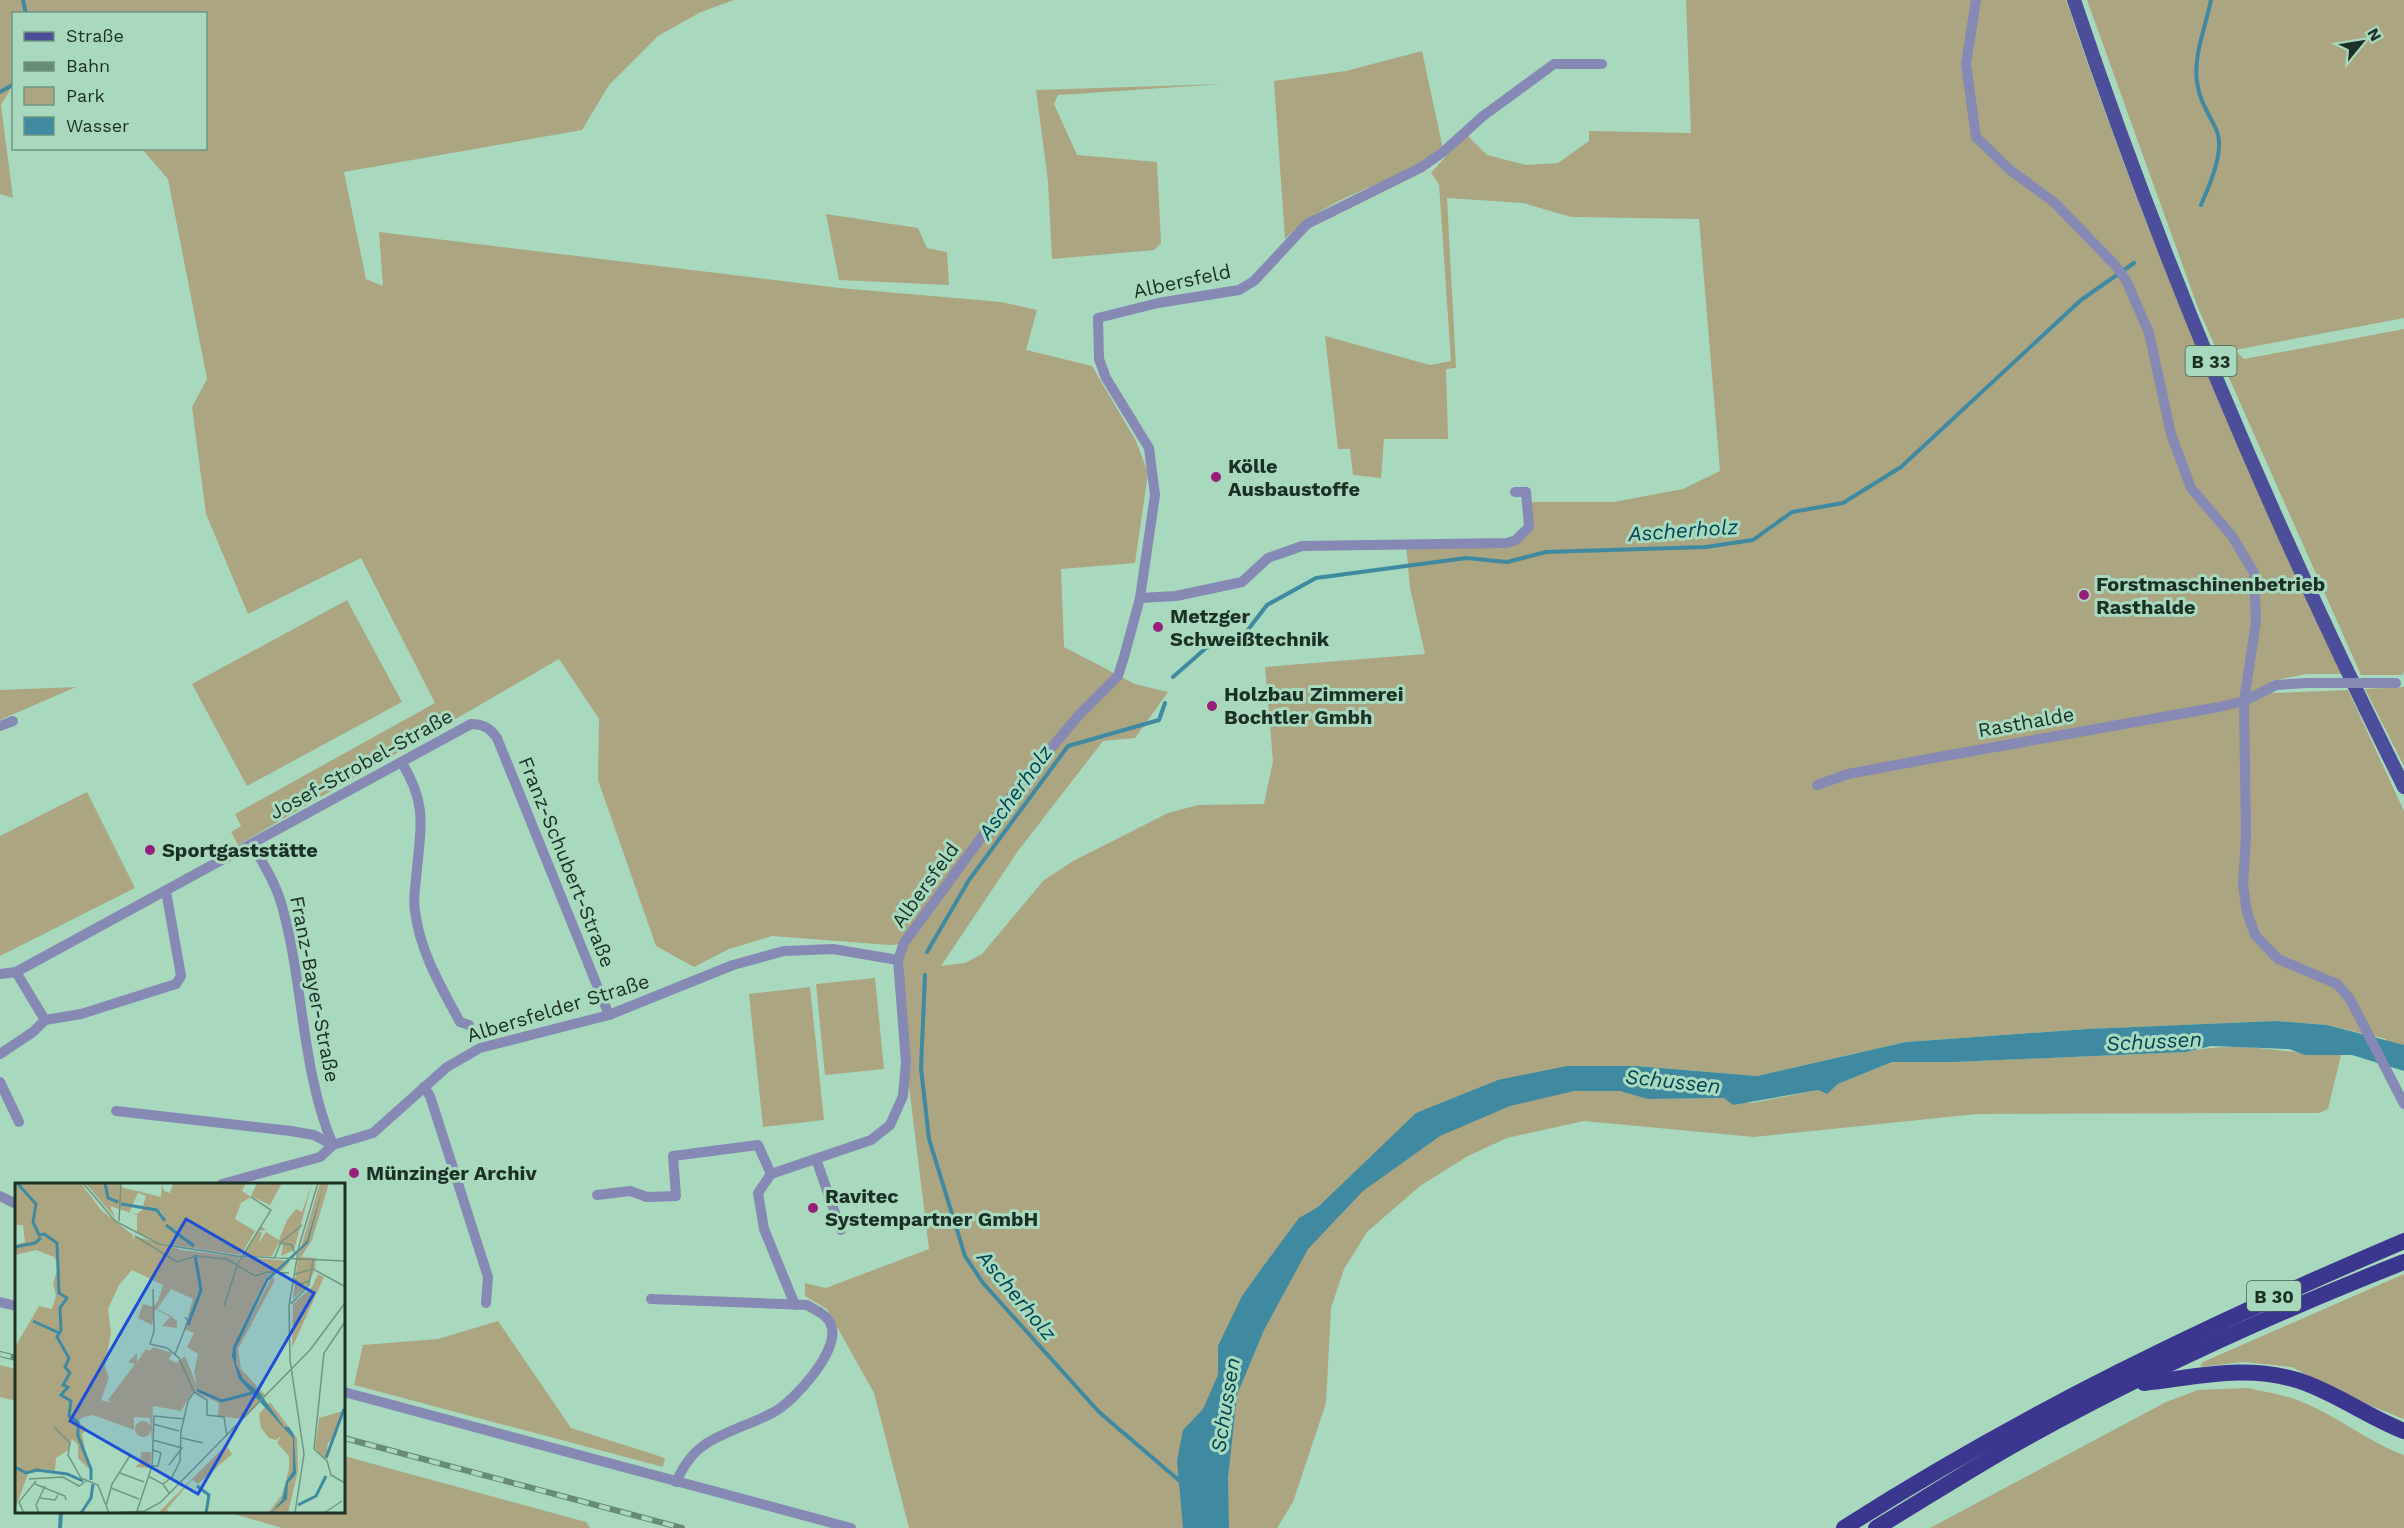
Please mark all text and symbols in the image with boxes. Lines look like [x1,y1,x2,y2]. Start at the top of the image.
legend [12,12,207,150]
north arrow [2332,12,2392,72]
text: Straße [66,25,124,46]
text: N [2363,25,2386,45]
text: Bahn [66,55,110,76]
text: Park [66,85,105,106]
text: Wasser [66,115,129,136]
street label: Albersfeld [1131,259,1233,303]
road number: B 33 [2186,346,2236,376]
place label: Kölle Ausbaustoffe [1228,454,1360,501]
marker: Kölle Ausbaustoffe [1209,470,1223,484]
water label: Ascherholz [1626,514,1739,546]
place label: Forstmaschinenbetrieb Rasthalde [2096,572,2325,619]
marker: Forstmaschinenbetrieb Rasthalde [2077,588,2091,602]
place label: Metzger Schweißtechnik [1170,604,1330,651]
marker: Metzger Schweißtechnik [1151,620,1165,634]
place label: Holzbau Zimmerei Bochtler Gmbh [1224,682,1403,729]
marker: Holzbau Zimmerei Bochtler Gmbh [1205,699,1219,713]
street label: Rasthalde [1976,702,2076,742]
street label: Josef-Strobel-Straße [265,704,457,824]
water label: Ascherholz [972,740,1058,845]
street label: Franz-Schubert-Straße [514,753,620,971]
place label: Sportgaststätte [162,838,318,862]
street label: Albersfeld [886,838,964,932]
marker: Sportgaststätte [143,843,157,857]
street label: Franz-Bayer-Straße [285,894,345,1084]
street label: Albersfelder Straße [464,969,652,1047]
water label: Schussen [2106,1026,2202,1056]
water label: Schussen [1624,1064,1722,1098]
place label: Münzinger Archiv [366,1161,537,1185]
marker: Münzinger Archiv [347,1166,361,1180]
inset map [15,1183,345,1513]
place label: Ravitec Systempartner GmbH [825,1184,1038,1231]
marker: Ravitec Systempartner GmbH [806,1201,820,1215]
water label: Ascherholz [971,1244,1062,1345]
road number: B 30 [2247,1281,2301,1311]
water label: Schussen [1205,1356,1245,1454]

